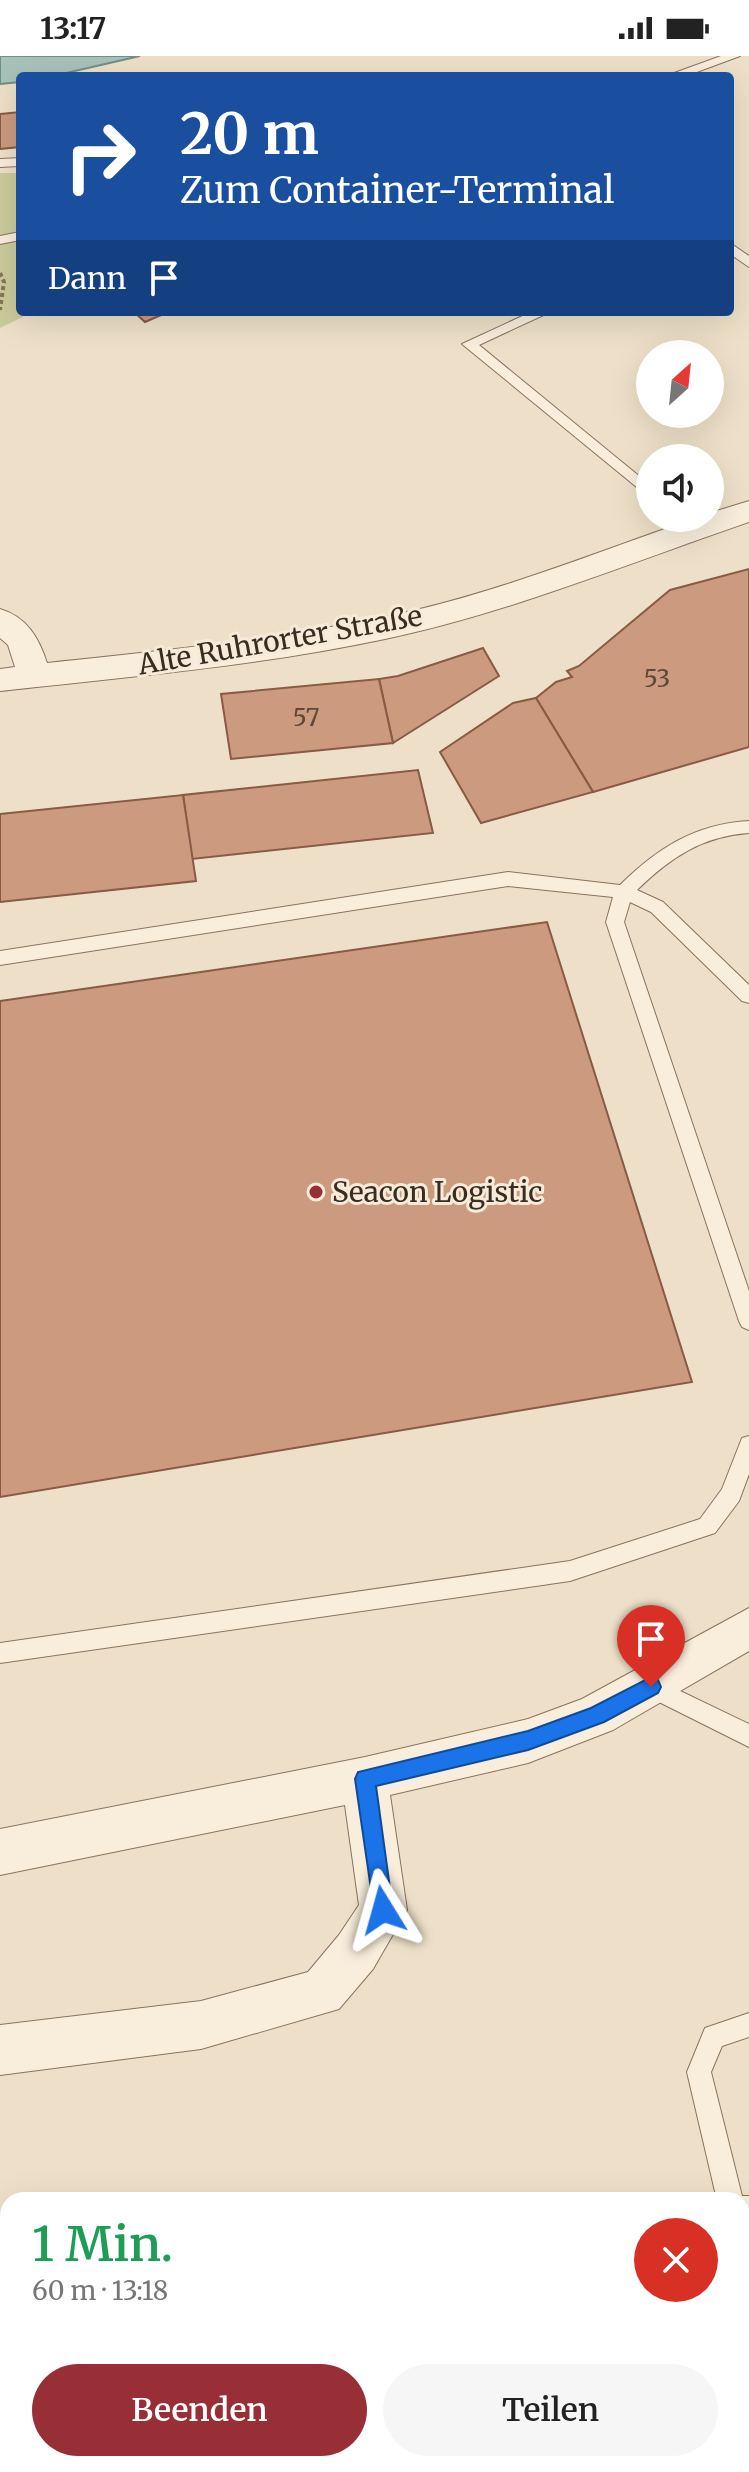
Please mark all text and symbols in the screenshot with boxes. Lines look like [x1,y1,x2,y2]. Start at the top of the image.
text: 13:17 [40,9,106,47]
text: 20 m [180,99,319,169]
icon: right [48,104,152,208]
text: Zum Container-Terminal [180,168,614,213]
icon: arrive [142,256,186,300]
text: Dann [48,259,126,297]
north arrow [636,340,724,428]
map controls [636,340,724,532]
button: sound [636,444,724,532]
street label: Alte Ruhrorter Straße [134,597,425,683]
house number: 53 [644,663,670,694]
house number: 57 [293,702,319,733]
place label: Seacon Logistic [332,1174,543,1210]
marker: Seacon Logistic [307,1183,325,1201]
pin [617,1605,685,1687]
icon: arrive [629,1617,673,1661]
position arrow [341,1868,425,1952]
text: 1 Min. [32,2214,173,2274]
button: close [634,2218,718,2302]
text: 60 m · 13:18 [32,2274,168,2307]
button: Beenden [32,2364,367,2456]
button: Teilen [383,2364,718,2456]

